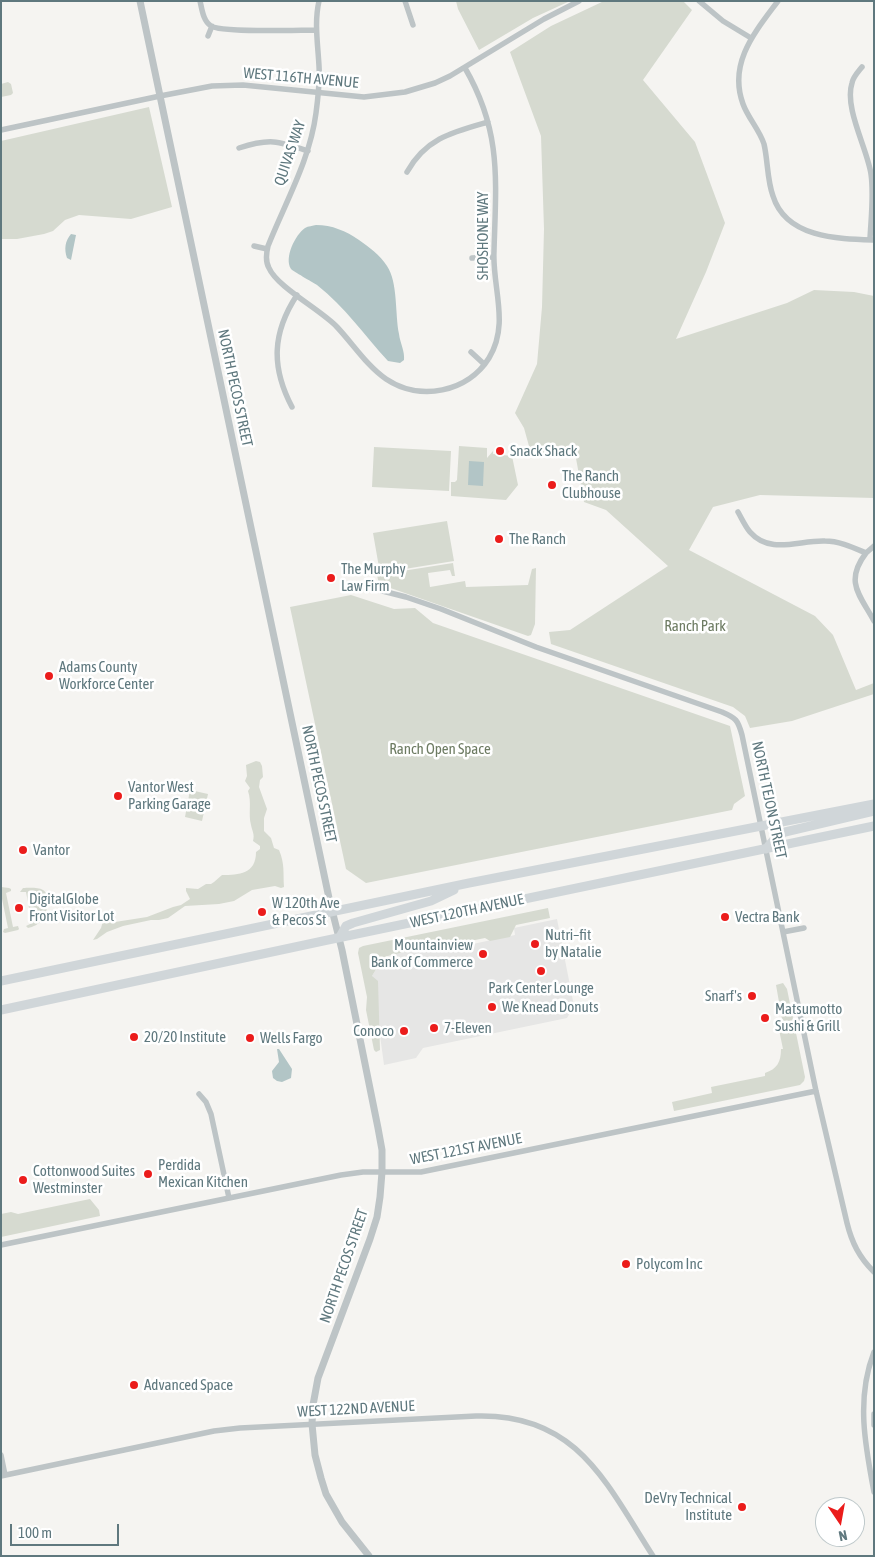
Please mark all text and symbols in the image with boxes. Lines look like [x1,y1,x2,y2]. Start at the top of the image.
street label: WEST 116TH AVENUE [243,64,359,92]
street label: QUIVAS WAY [270,118,310,188]
street label: SHOSHONE WAY [474,192,492,280]
street label: NORTH PECOS STREET [214,328,256,448]
place label: Snack Shack [510,442,577,460]
marker: Snack Shack [494,445,506,457]
place label: The Ranch Clubhouse [562,467,621,502]
marker: The Ranch Clubhouse [546,479,558,491]
place label: The Ranch [509,530,566,548]
marker: The Ranch [493,533,505,545]
place label: The Murphy Law Firm [341,560,406,595]
marker: The Murphy Law Firm [325,572,337,584]
park label: Ranch Park [664,617,726,635]
place label: Adams County Workforce Center [59,658,154,693]
marker: Adams County Workforce Center [43,670,55,682]
street label: NORTH PECOS STREET [298,724,340,844]
park label: Ranch Open Space [389,740,491,758]
street label: NORTH TEJON STREET [748,740,790,860]
place label: Vantor West Parking Garage [128,778,211,813]
marker: Vantor West Parking Garage [112,790,124,802]
place label: Vantor [33,841,70,859]
marker: Vantor [17,844,29,856]
place label: DigitalGlobe Front Visitor Lot [29,890,114,925]
street label: WEST 120TH AVENUE [409,890,525,932]
place label: W 120th Ave & Pecos St [272,894,340,929]
marker: DigitalGlobe Front Visitor Lot [13,902,25,914]
marker: W 120th Ave & Pecos St [256,906,268,918]
place label: Vectra Bank [735,908,800,926]
marker: Vectra Bank [719,911,731,923]
place label: Nutri–fit by Natalie [545,926,602,961]
place label: Mountainview Bank of Commerce [371,936,473,971]
marker: Nutri–fit by Natalie [529,938,541,950]
marker: Mountainview Bank of Commerce [477,948,489,960]
marker: Park Center Lounge [535,965,547,977]
place label: Park Center Lounge [488,979,594,997]
place label: Snarf's [705,987,742,1005]
marker: Snarf's [746,990,758,1002]
place label: We Knead Donuts [502,998,598,1016]
place label: Matsumotto Sushi & Grill [775,1000,842,1035]
marker: We Knead Donuts [486,1001,498,1013]
marker: Matsumotto Sushi & Grill [759,1012,771,1024]
place label: 7-Eleven [444,1019,492,1037]
place label: Conoco [353,1022,394,1040]
marker: 7-Eleven [428,1022,440,1034]
marker: Conoco [398,1025,410,1037]
place label: 20/20 Institute [144,1028,226,1046]
place label: Wells Fargo [260,1029,322,1047]
marker: 20/20 Institute [128,1031,140,1043]
marker: Wells Fargo [244,1032,256,1044]
street label: WEST 121ST AVENUE [409,1129,523,1169]
place label: Perdida Mexican Kitchen [158,1156,248,1191]
place label: Cottonwood Suites Westminster [33,1162,135,1197]
marker: Perdida Mexican Kitchen [142,1168,154,1180]
marker: Cottonwood Suites Westminster [17,1174,29,1186]
street label: NORTH PECOS STREET [316,1207,372,1325]
place label: Polycom Inc [636,1255,702,1273]
marker: Polycom Inc [620,1258,632,1270]
place label: Advanced Space [144,1376,233,1394]
marker: Advanced Space [128,1379,140,1391]
street label: WEST 122ND AVENUE [297,1397,415,1421]
place label: DeVry Technical Institute [644,1489,732,1524]
north arrow [815,1497,865,1547]
marker: DeVry Technical Institute [736,1501,748,1513]
scale bar [12,1514,121,1546]
text: 100 m [18,1524,52,1541]
text: N [837,1527,849,1544]

